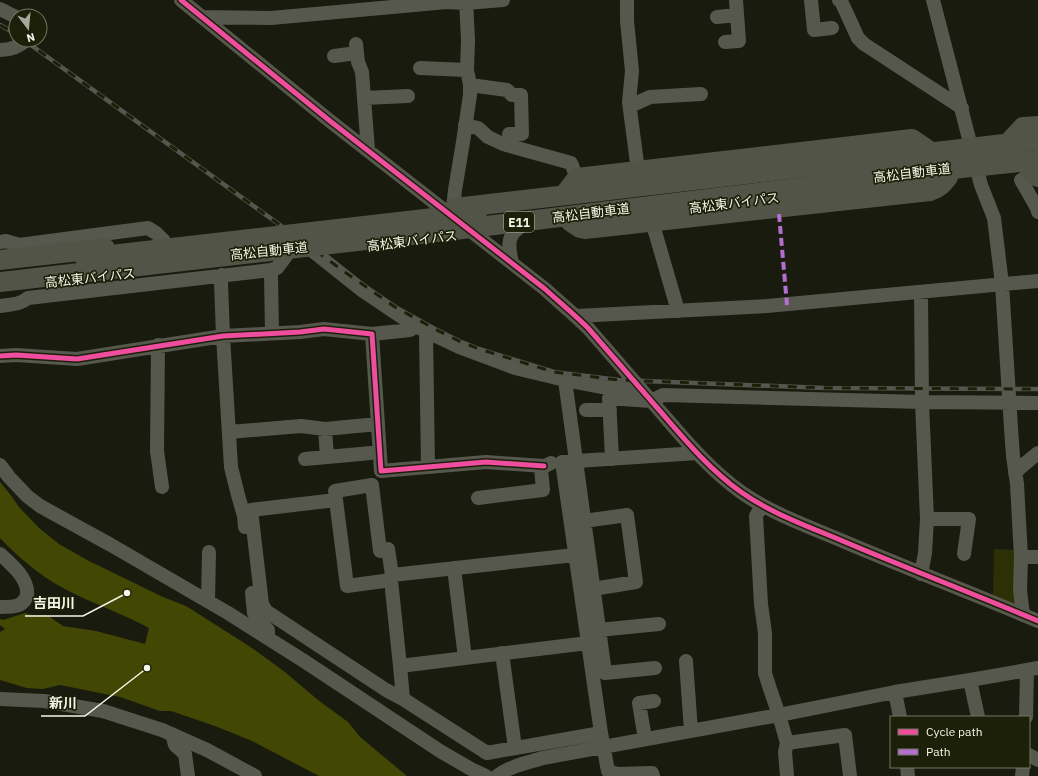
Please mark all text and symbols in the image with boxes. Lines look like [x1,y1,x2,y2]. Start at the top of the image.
north arrow [8,8,48,48]
text: N [25,30,37,45]
street label: 高松自動車道 [872,160,952,186]
street label: 高松東バイパス [688,189,780,217]
street label: 高松自動車道 [551,200,631,226]
road number: E11 [504,212,534,232]
street label: 高松東バイパス [366,227,458,255]
street label: 高松自動車道 [229,238,309,264]
street label: 高松東バイパス [44,265,136,291]
callout: 吉田川 [25,590,83,616]
text: 吉田川 [33,594,75,612]
callout: 新川 [41,690,85,716]
text: 新川 [49,694,77,712]
legend [890,716,1030,768]
text: Cycle path [926,724,983,739]
text: Path [926,744,951,759]

